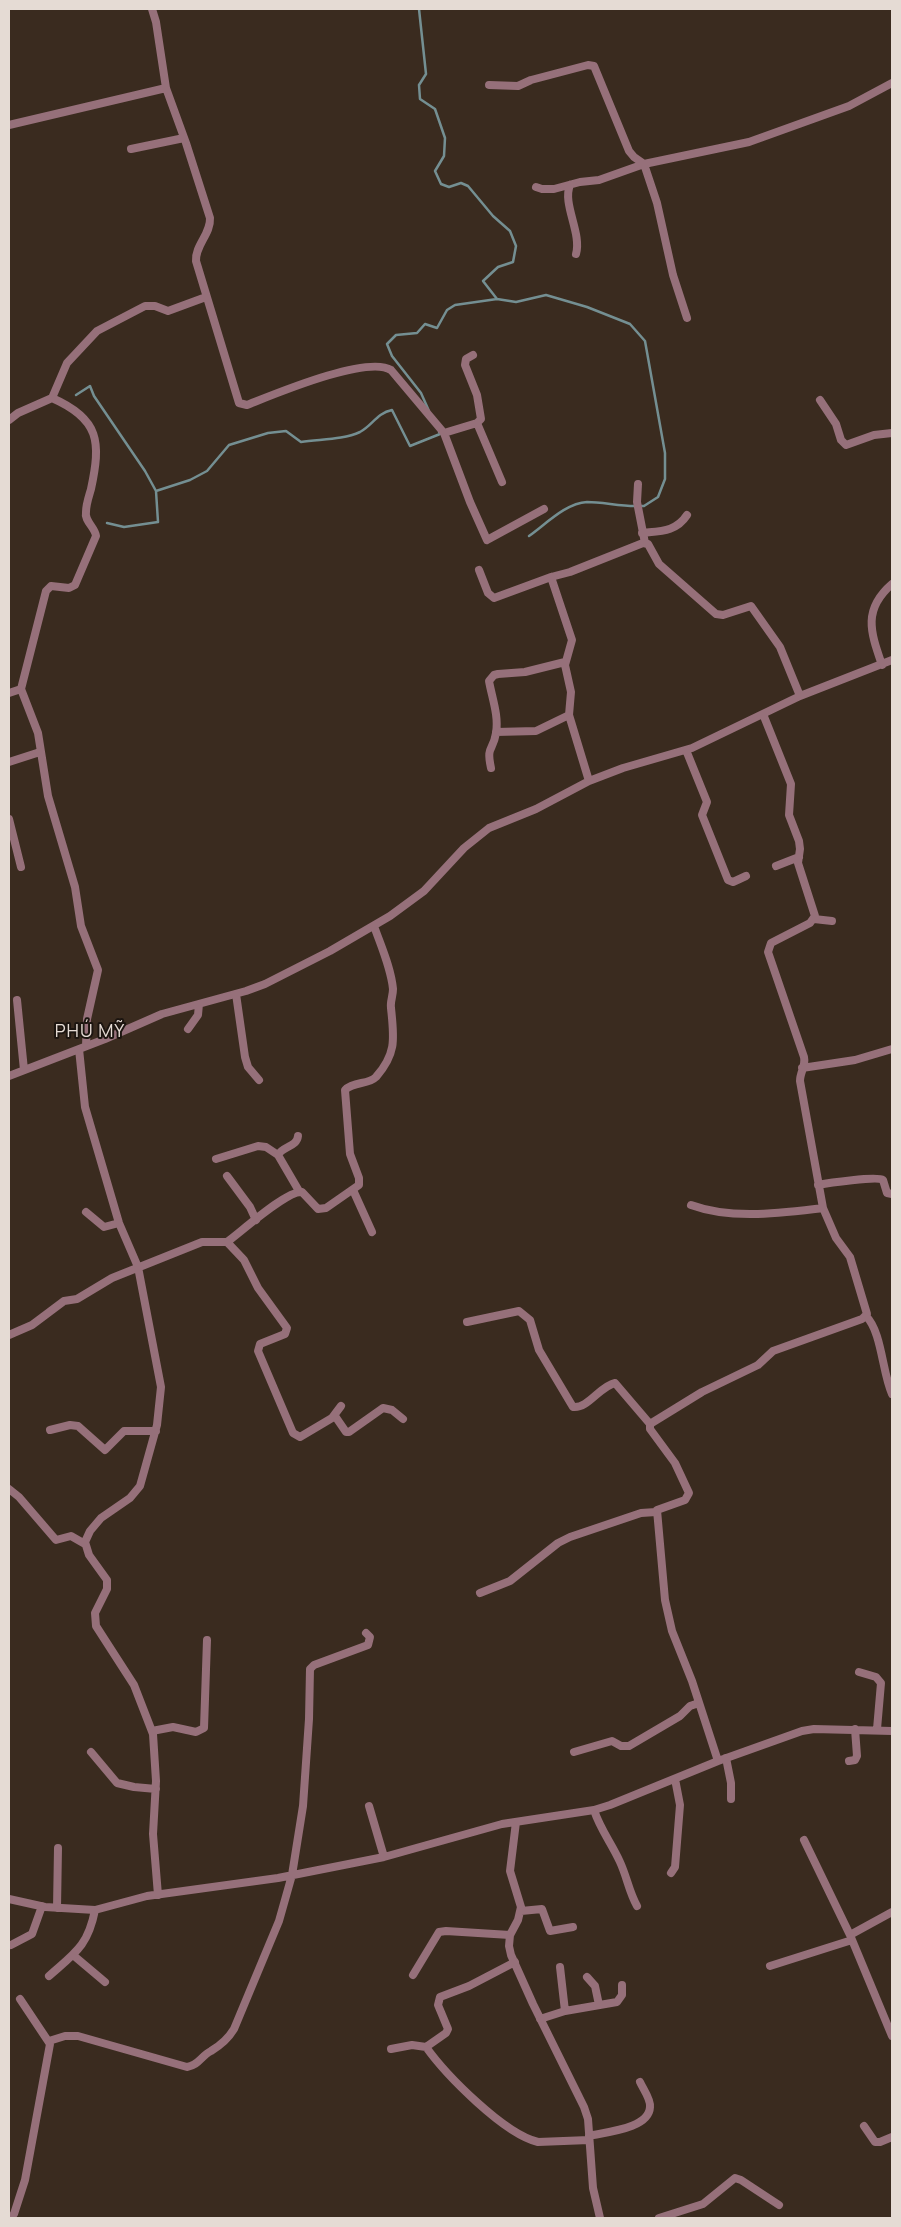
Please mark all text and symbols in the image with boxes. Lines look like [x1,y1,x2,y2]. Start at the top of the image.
district label: PHÚ MỸ [54,1021,126,1043]

